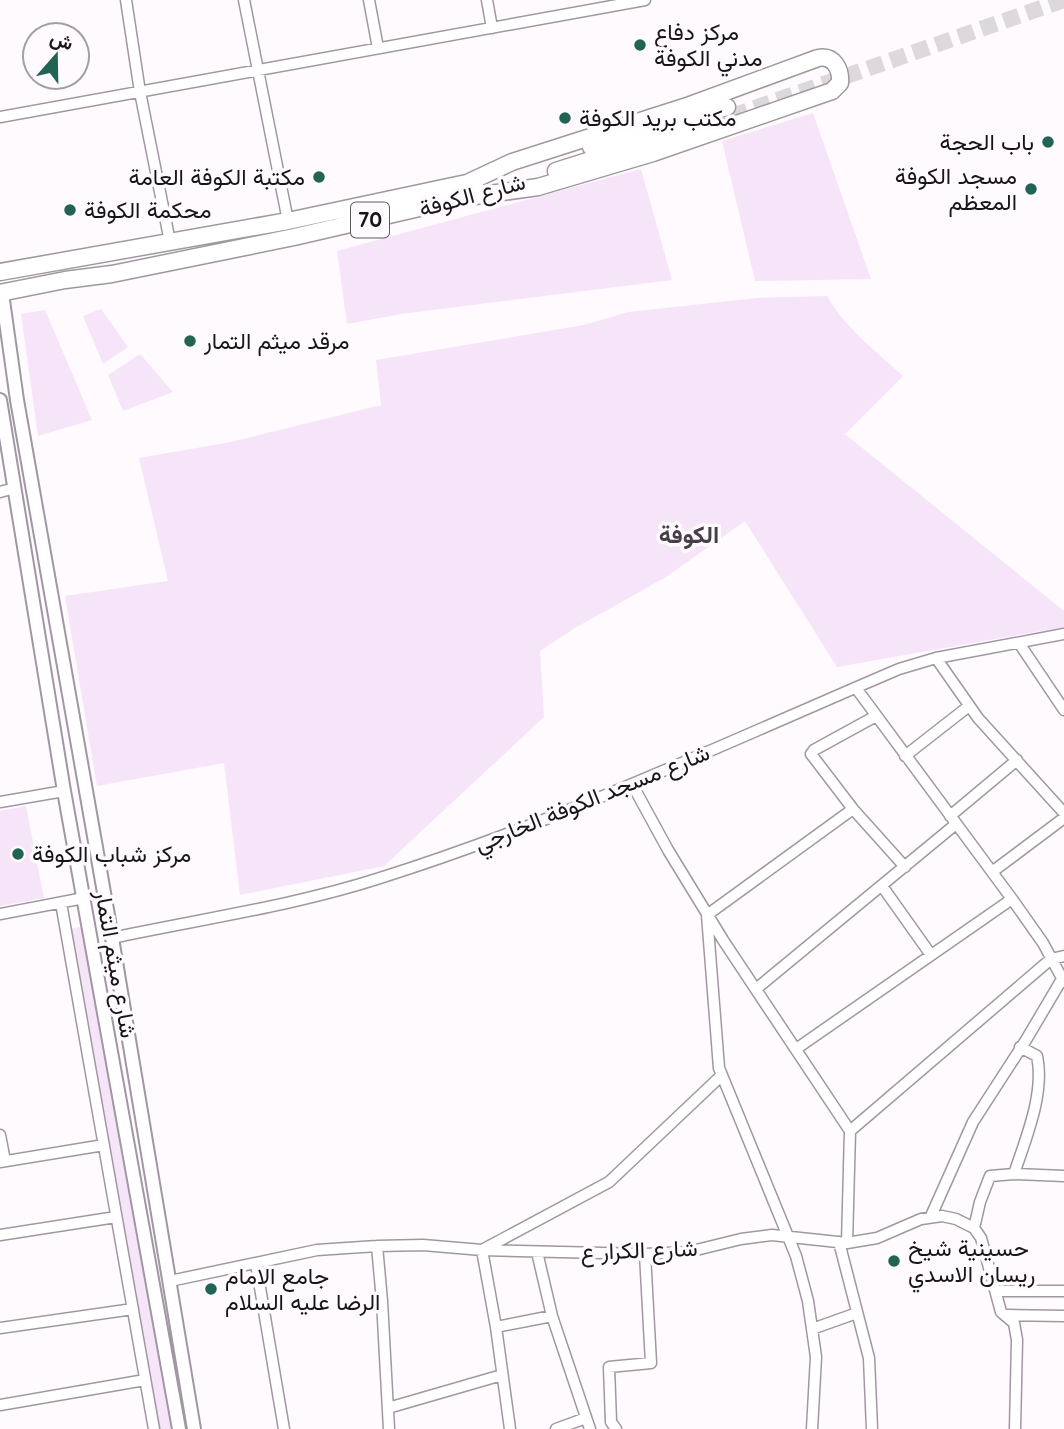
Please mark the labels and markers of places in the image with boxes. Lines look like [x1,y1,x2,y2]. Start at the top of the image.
place label: مركز دفاع مدني الكوفة [654,17,763,77]
marker: مركز دفاع مدني الكوفة [632,37,648,53]
place label: مكتب بريد الكوفة [579,103,737,133]
marker: مكتب بريد الكوفة [557,110,573,126]
place label: باب الحجة [940,127,1034,156]
marker: باب الحجة [1040,134,1056,150]
place label: مسجد الكوفة المعظم [895,161,1017,217]
place label: مكتبة الكوفة العامة [129,162,305,192]
marker: مكتبة الكوفة العامة [311,169,327,185]
marker: مسجد الكوفة المعظم [1023,181,1039,197]
place label: محكمة الكوفة [84,195,211,225]
marker: محكمة الكوفة [62,202,78,218]
place label: مرقد ميثم التمار [203,326,350,356]
marker: مرقد ميثم التمار [182,333,198,349]
place label: مركز شباب الكوفة [32,839,191,869]
marker: مركز شباب الكوفة [10,846,26,862]
place label: حسينية شيخ ريسان الاسدي [908,1233,1035,1293]
marker: حسينية شيخ ريسان الاسدي [886,1253,902,1269]
place label: جامع الامام الرضا عليه السلام [225,1261,380,1317]
marker: جامع الامام الرضا عليه السلام [203,1281,219,1297]

